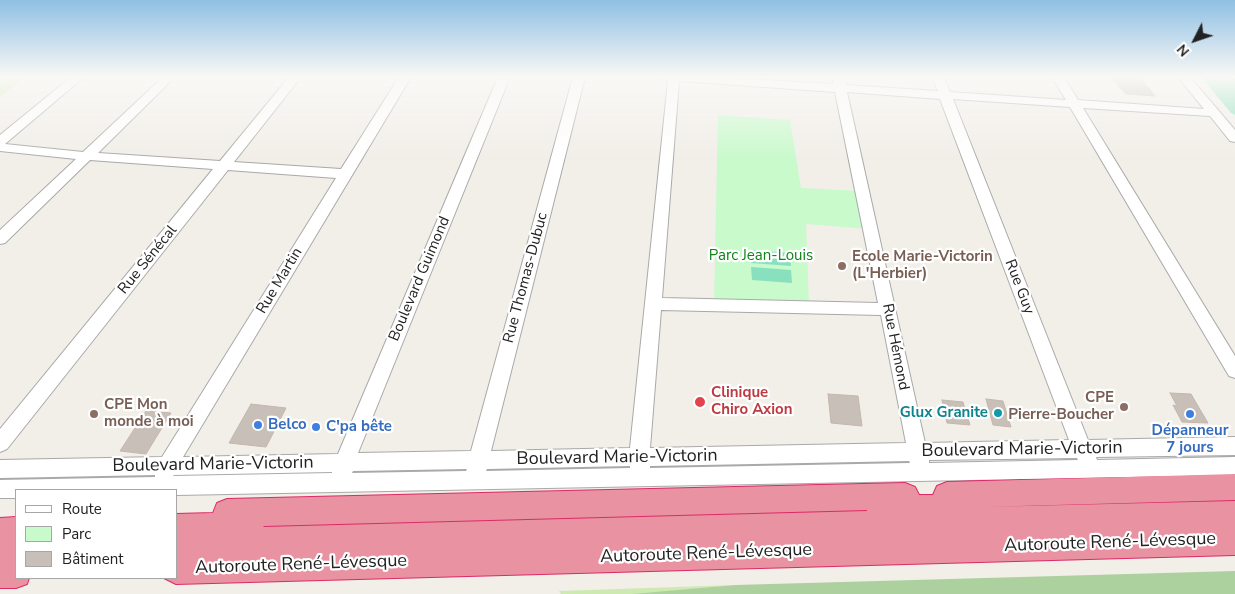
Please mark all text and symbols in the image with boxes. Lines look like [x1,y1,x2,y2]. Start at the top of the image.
north arrow [1170,15,1220,65]
text: N [1173,40,1194,60]
street label: Rue Thomas-Dubuc [500,211,552,345]
street label: Boulevard Guimond [386,214,454,344]
street label: Rue Sénécal [115,222,181,298]
street label: Rue Martin [253,245,307,317]
park label: Parc Jean-Louis [709,247,813,265]
place label: Ecole Marie-Victorin (L'Herbier) [852,248,993,283]
street label: Rue Guy [1000,257,1038,317]
marker: Ecole Marie-Victorin (L'Herbier) [836,260,848,272]
street label: Rue Hémond [878,302,912,392]
place label: Clinique Chiro Axion [711,384,792,419]
place label: CPE Pierre-Boucher [1008,389,1114,424]
marker: Clinique Chiro Axion [693,395,707,409]
place label: CPE Mon monde à moi [104,396,194,431]
marker: CPE Pierre-Boucher [1118,401,1130,413]
place label: Glux Granite [900,404,988,422]
marker: Glux Granite [992,407,1004,419]
marker: CPE Mon monde à moi [88,408,100,420]
marker: Dépanneur 7 jours [1184,408,1196,420]
place label: Belco [268,416,307,434]
place label: C'pa bête [326,418,392,436]
marker: Belco [252,419,264,431]
marker: C'pa bête [310,421,322,433]
place label: Dépanneur 7 jours [1151,422,1229,457]
street label: Boulevard Marie-Victorin [921,437,1123,463]
street label: Boulevard Marie-Victorin [516,445,718,471]
street label: Boulevard Marie-Victorin [112,452,314,478]
legend [15,489,178,579]
text: Route [62,499,102,519]
text: Parc [62,524,91,544]
street label: Autoroute René-Lévesque [1004,529,1216,557]
street label: Autoroute René-Lévesque [600,540,812,568]
text: Bâtiment [62,549,123,569]
street label: Autoroute René-Lévesque [195,551,407,579]

